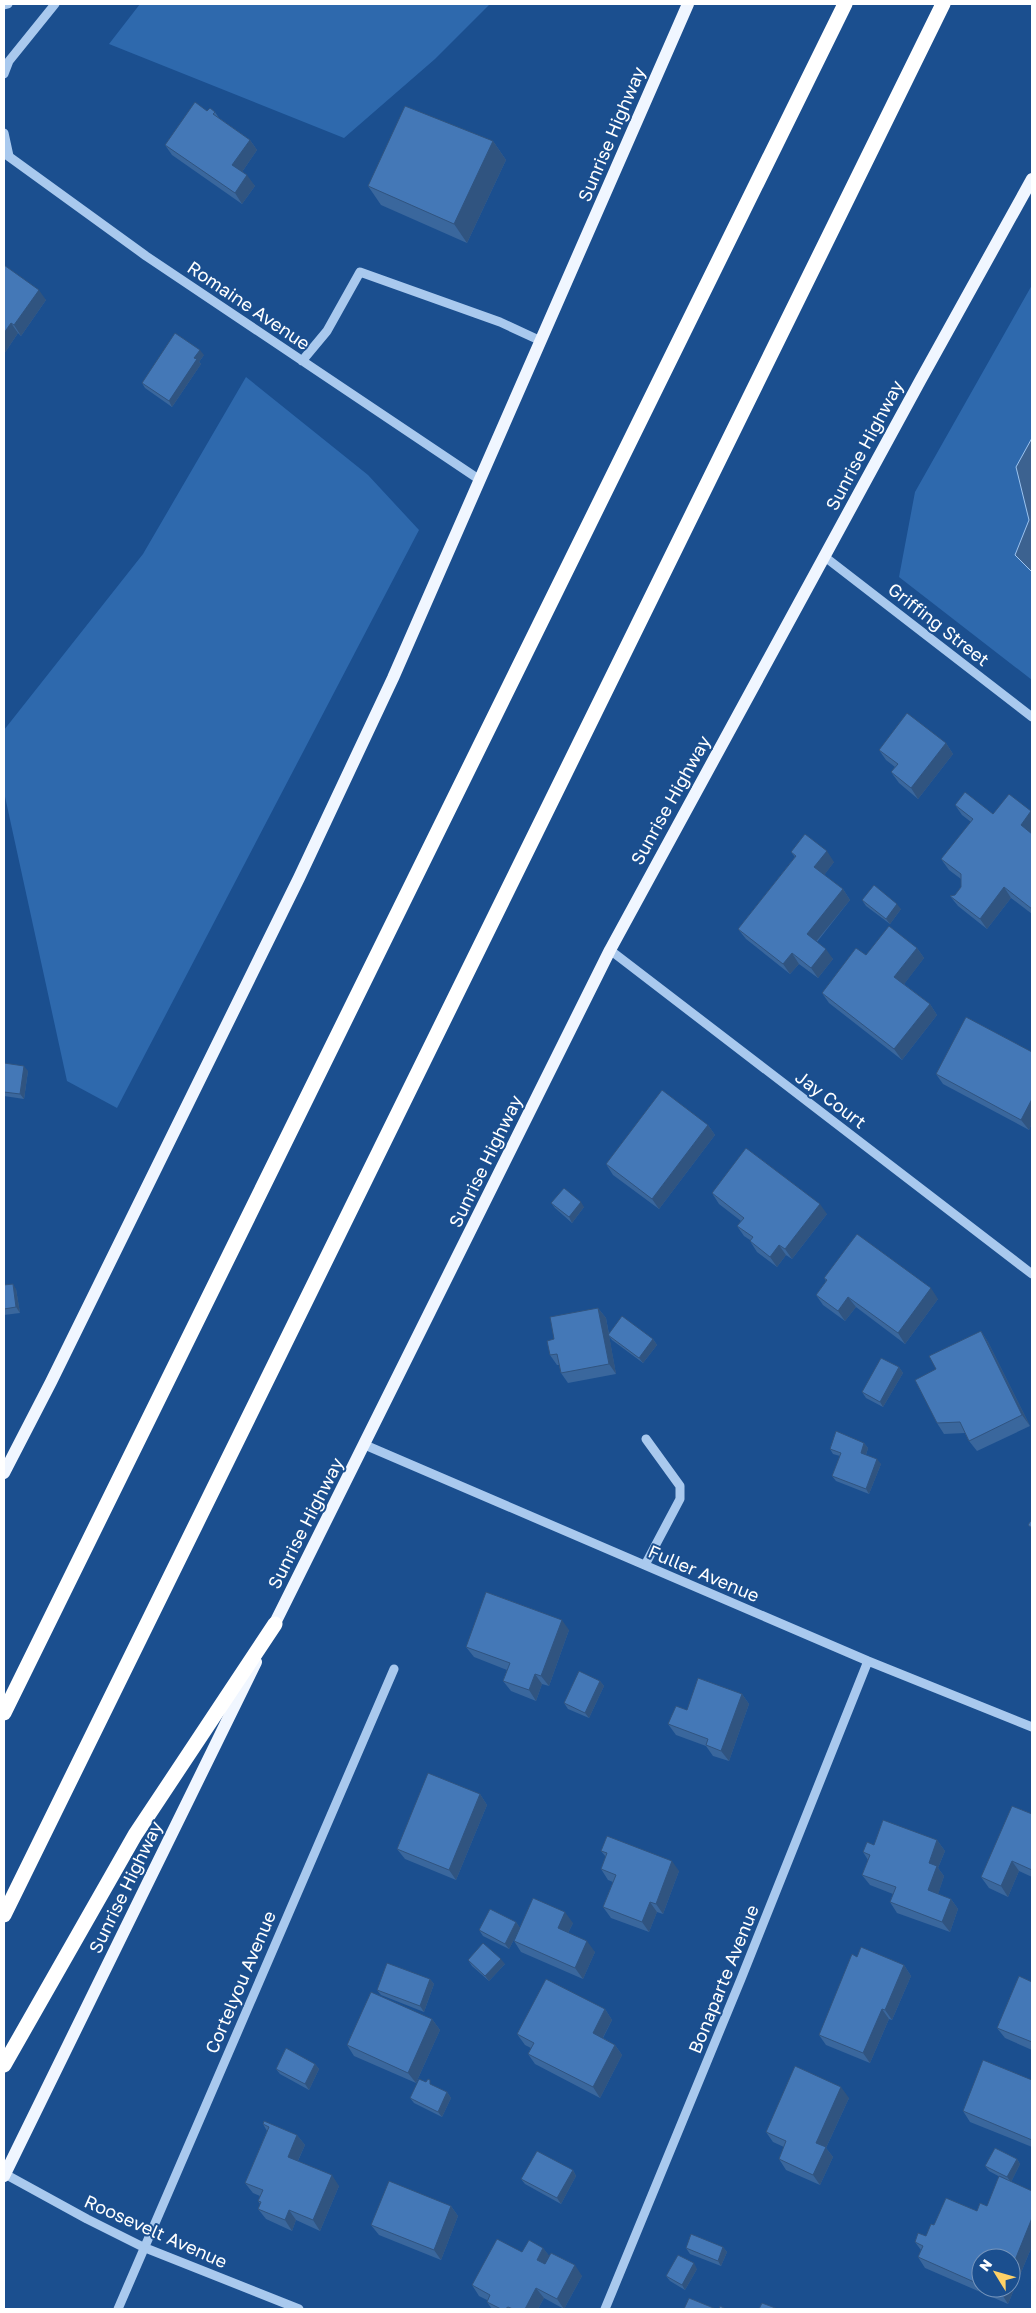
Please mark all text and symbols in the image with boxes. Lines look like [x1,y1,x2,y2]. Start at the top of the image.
street label: Sunrise Highway [573,63,649,205]
street label: Romaine Avenue [183,256,315,354]
street label: Sunrise Highway [820,376,908,514]
street label: Griffing Street [884,578,994,670]
street label: Sunrise Highway [625,732,715,868]
street label: Jay Court [791,1065,871,1133]
street label: Sunrise Highway [443,1091,527,1231]
street label: Sunrise Highway [262,1454,348,1592]
street label: Fuller Avenue [645,1540,763,1606]
street label: Sunrise Highway [83,1817,167,1957]
street label: Bonaparte Avenue [683,1901,763,2057]
street label: Cortelyou Avenue [200,1907,280,2057]
street label: Roosevelt Avenue [81,2190,231,2272]
north arrow [971,2248,1021,2298]
text: N [975,2256,995,2274]

